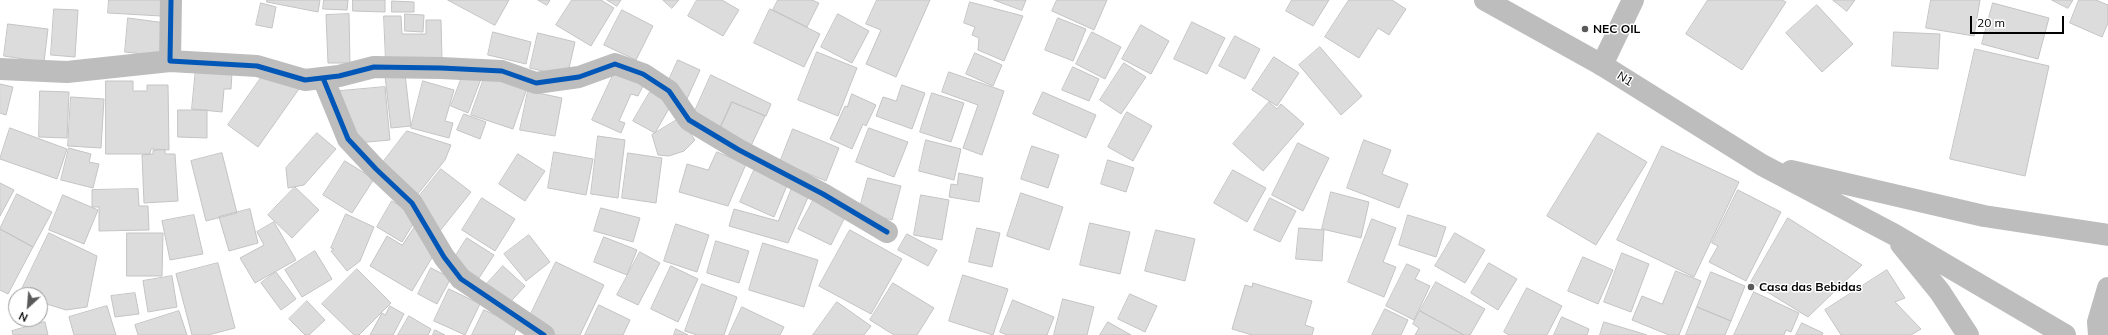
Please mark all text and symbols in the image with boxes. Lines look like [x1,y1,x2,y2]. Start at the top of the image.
scale bar [1972,8,2066,34]
text: 20 m [1977,15,2005,30]
place label: NEC OIL [1593,22,1640,36]
marker: NEC OIL [1580,24,1590,34]
street label: N1 [1614,69,1636,89]
place label: Casa das Bebidas [1759,280,1862,294]
marker: Casa das Bebidas [1746,282,1756,292]
north arrow [8,287,48,327]
text: N [16,309,30,325]

